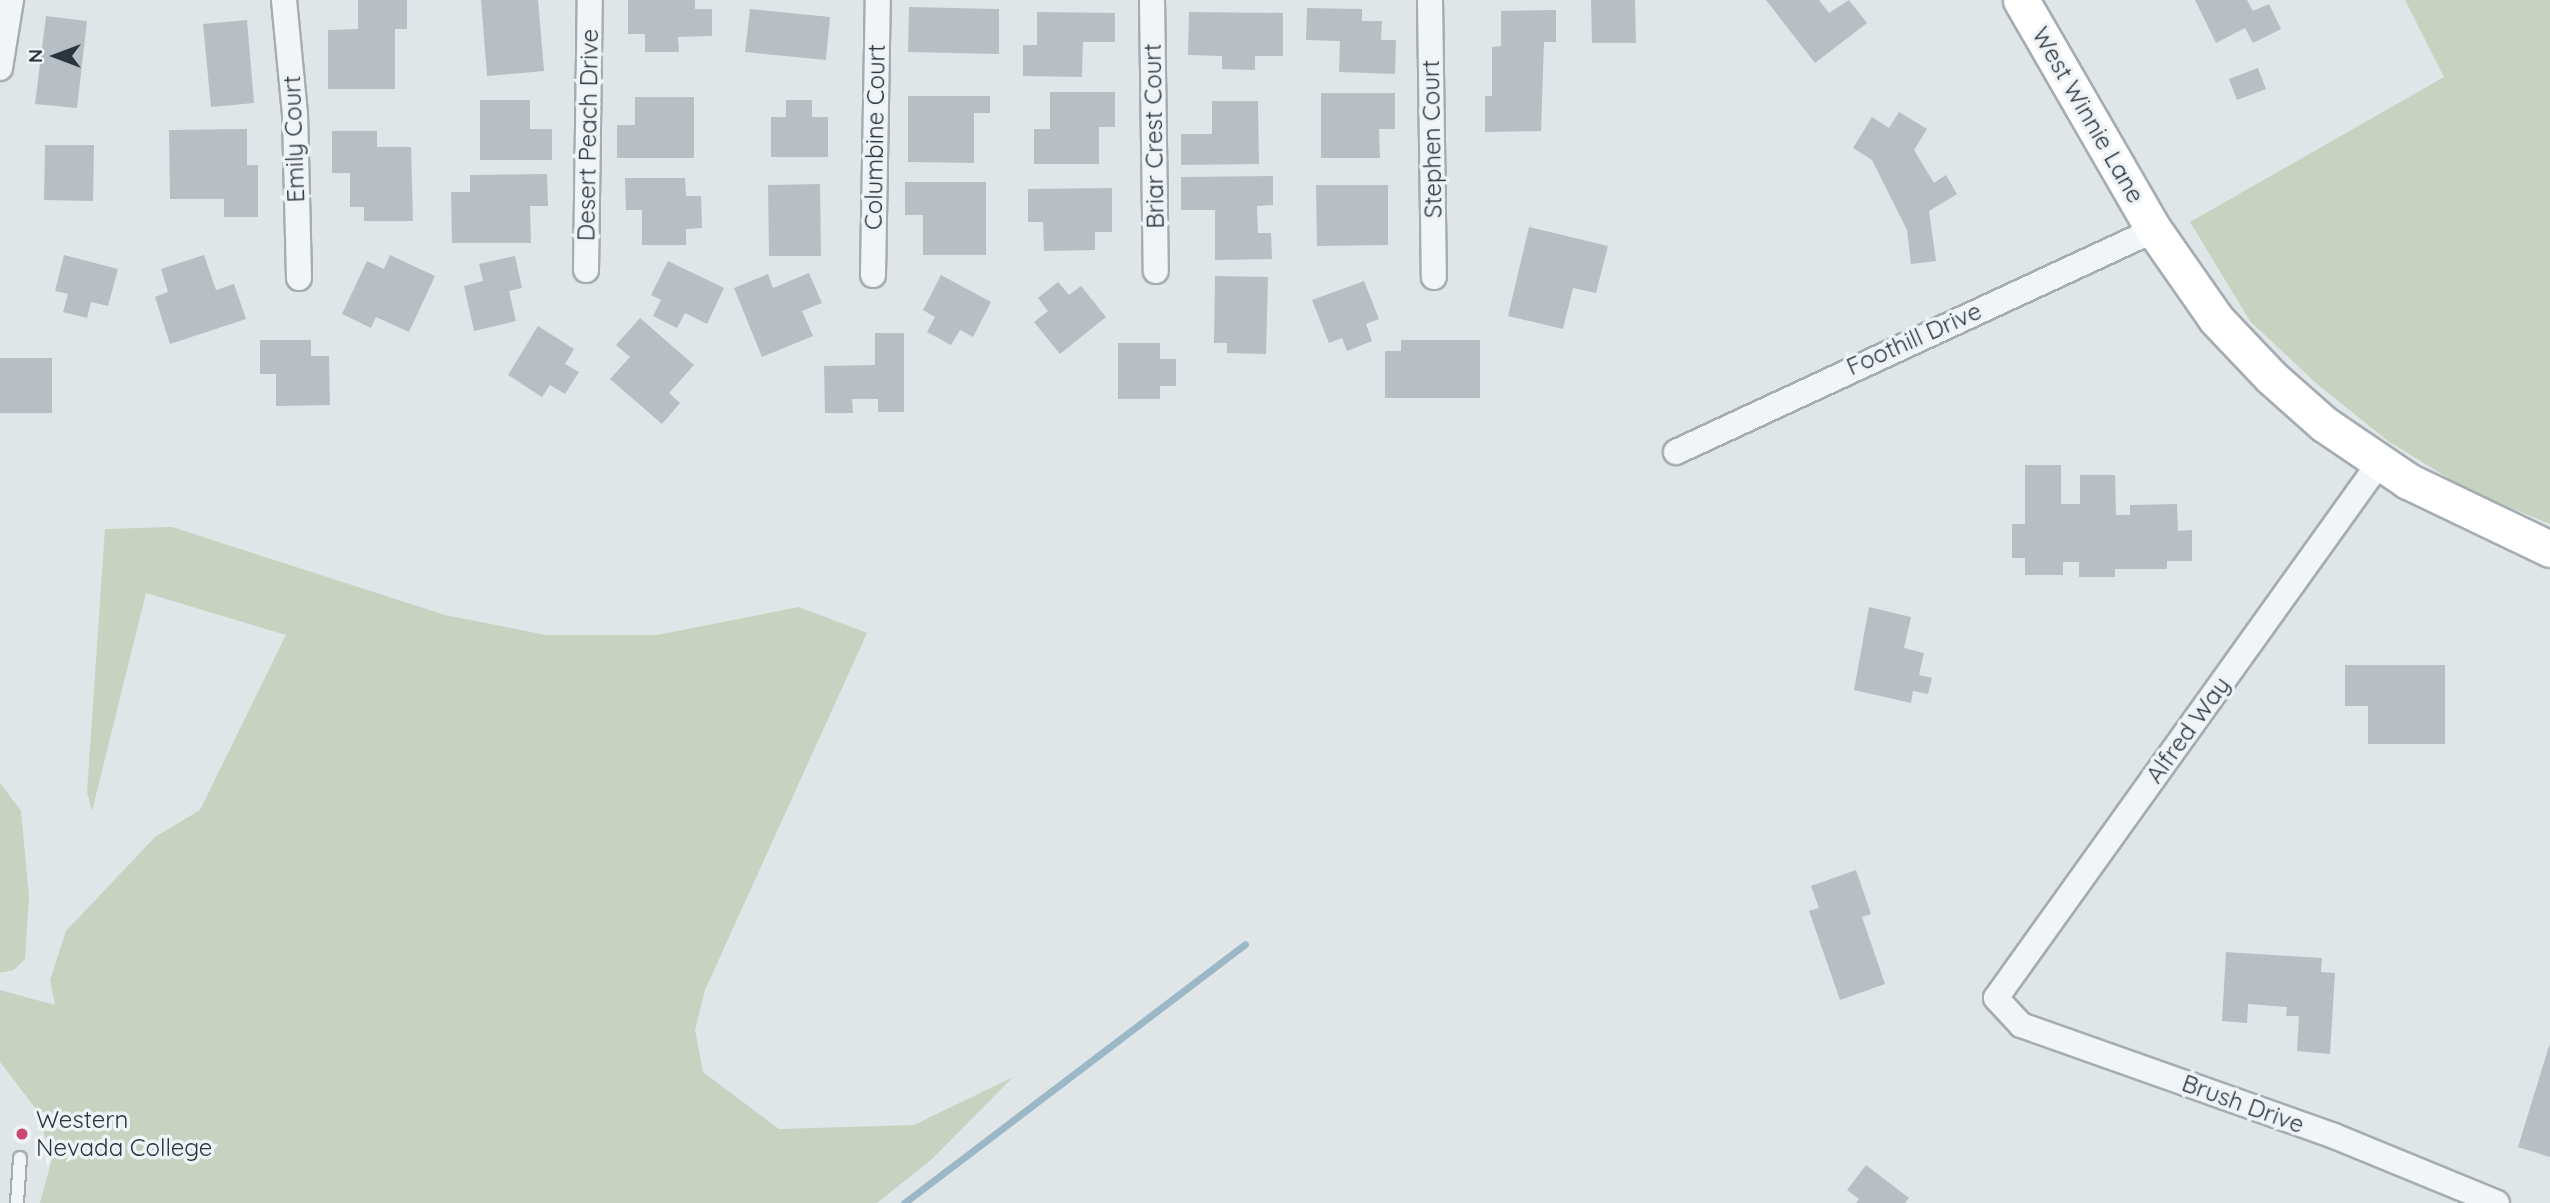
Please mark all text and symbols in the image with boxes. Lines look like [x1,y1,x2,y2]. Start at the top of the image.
north arrow [21,21,91,91]
street label: West Winnie Lane [2026,22,2150,208]
street label: Desert Peach Drive [572,29,604,241]
street label: Briar Crest Court [1138,43,1170,229]
street label: Columbine Court [859,44,891,230]
text: N [23,49,47,63]
street label: Stephen Court [1416,60,1448,218]
street label: Emily Court [277,75,311,203]
street label: Foothill Drive [1842,296,1986,382]
street label: Alfred Way [2140,671,2236,789]
street label: Brush Drive [2178,1069,2308,1139]
place label: Western Nevada College [36,1106,212,1162]
marker: Western Nevada College [14,1126,30,1142]

